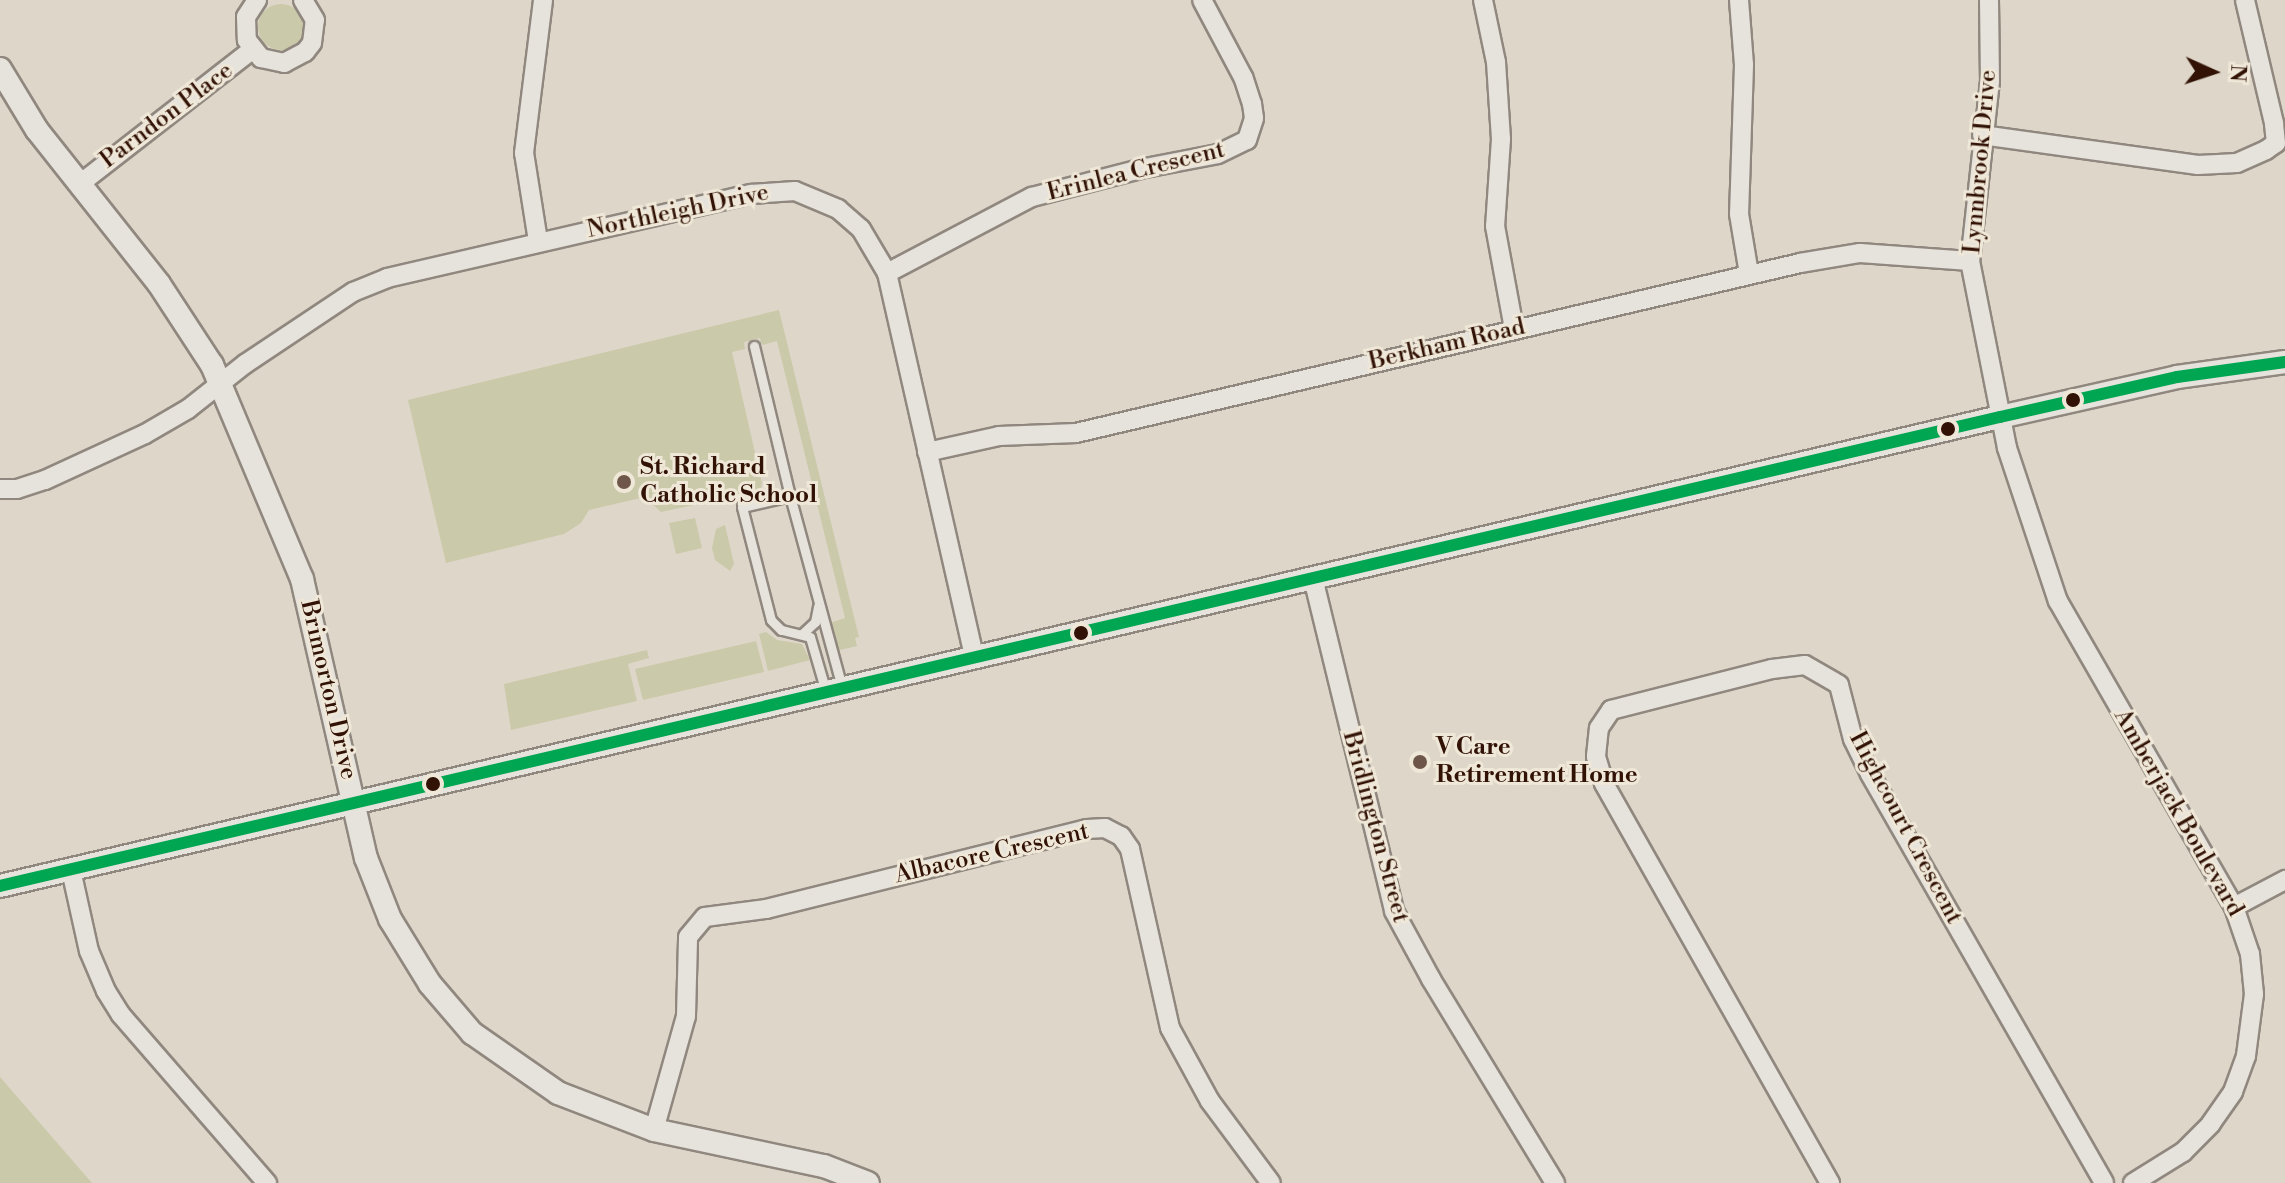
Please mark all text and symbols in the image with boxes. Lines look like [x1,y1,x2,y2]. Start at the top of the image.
north arrow [2173,32,2253,112]
street label: Parndon Place [95,57,239,175]
text: N [2224,64,2251,83]
street label: Lynnbrook Drive [1959,69,2003,255]
street label: Erinlea Crescent [1044,136,1228,208]
street label: Northleigh Drive [584,179,772,245]
street label: Berkham Road [1366,313,1528,377]
unlabelled marker [2065,392,2081,408]
unlabelled marker [1940,421,1956,437]
place label: St. Richard Catholic School [640,454,817,510]
marker: St. Richard Catholic School [615,473,633,491]
street label: Brimorton Drive [293,597,363,783]
unlabelled marker [1073,625,1089,641]
street label: Amberjack Boulevard [2107,704,2249,922]
street label: Highcourt Crescent [1842,727,1968,929]
street label: Bridlington Street [1336,728,1414,926]
place label: V Care Retirement Home [1436,734,1638,790]
marker: V Care Retirement Home [1411,753,1429,771]
unlabelled marker [425,776,441,792]
street label: Albacore Crescent [892,818,1092,890]

